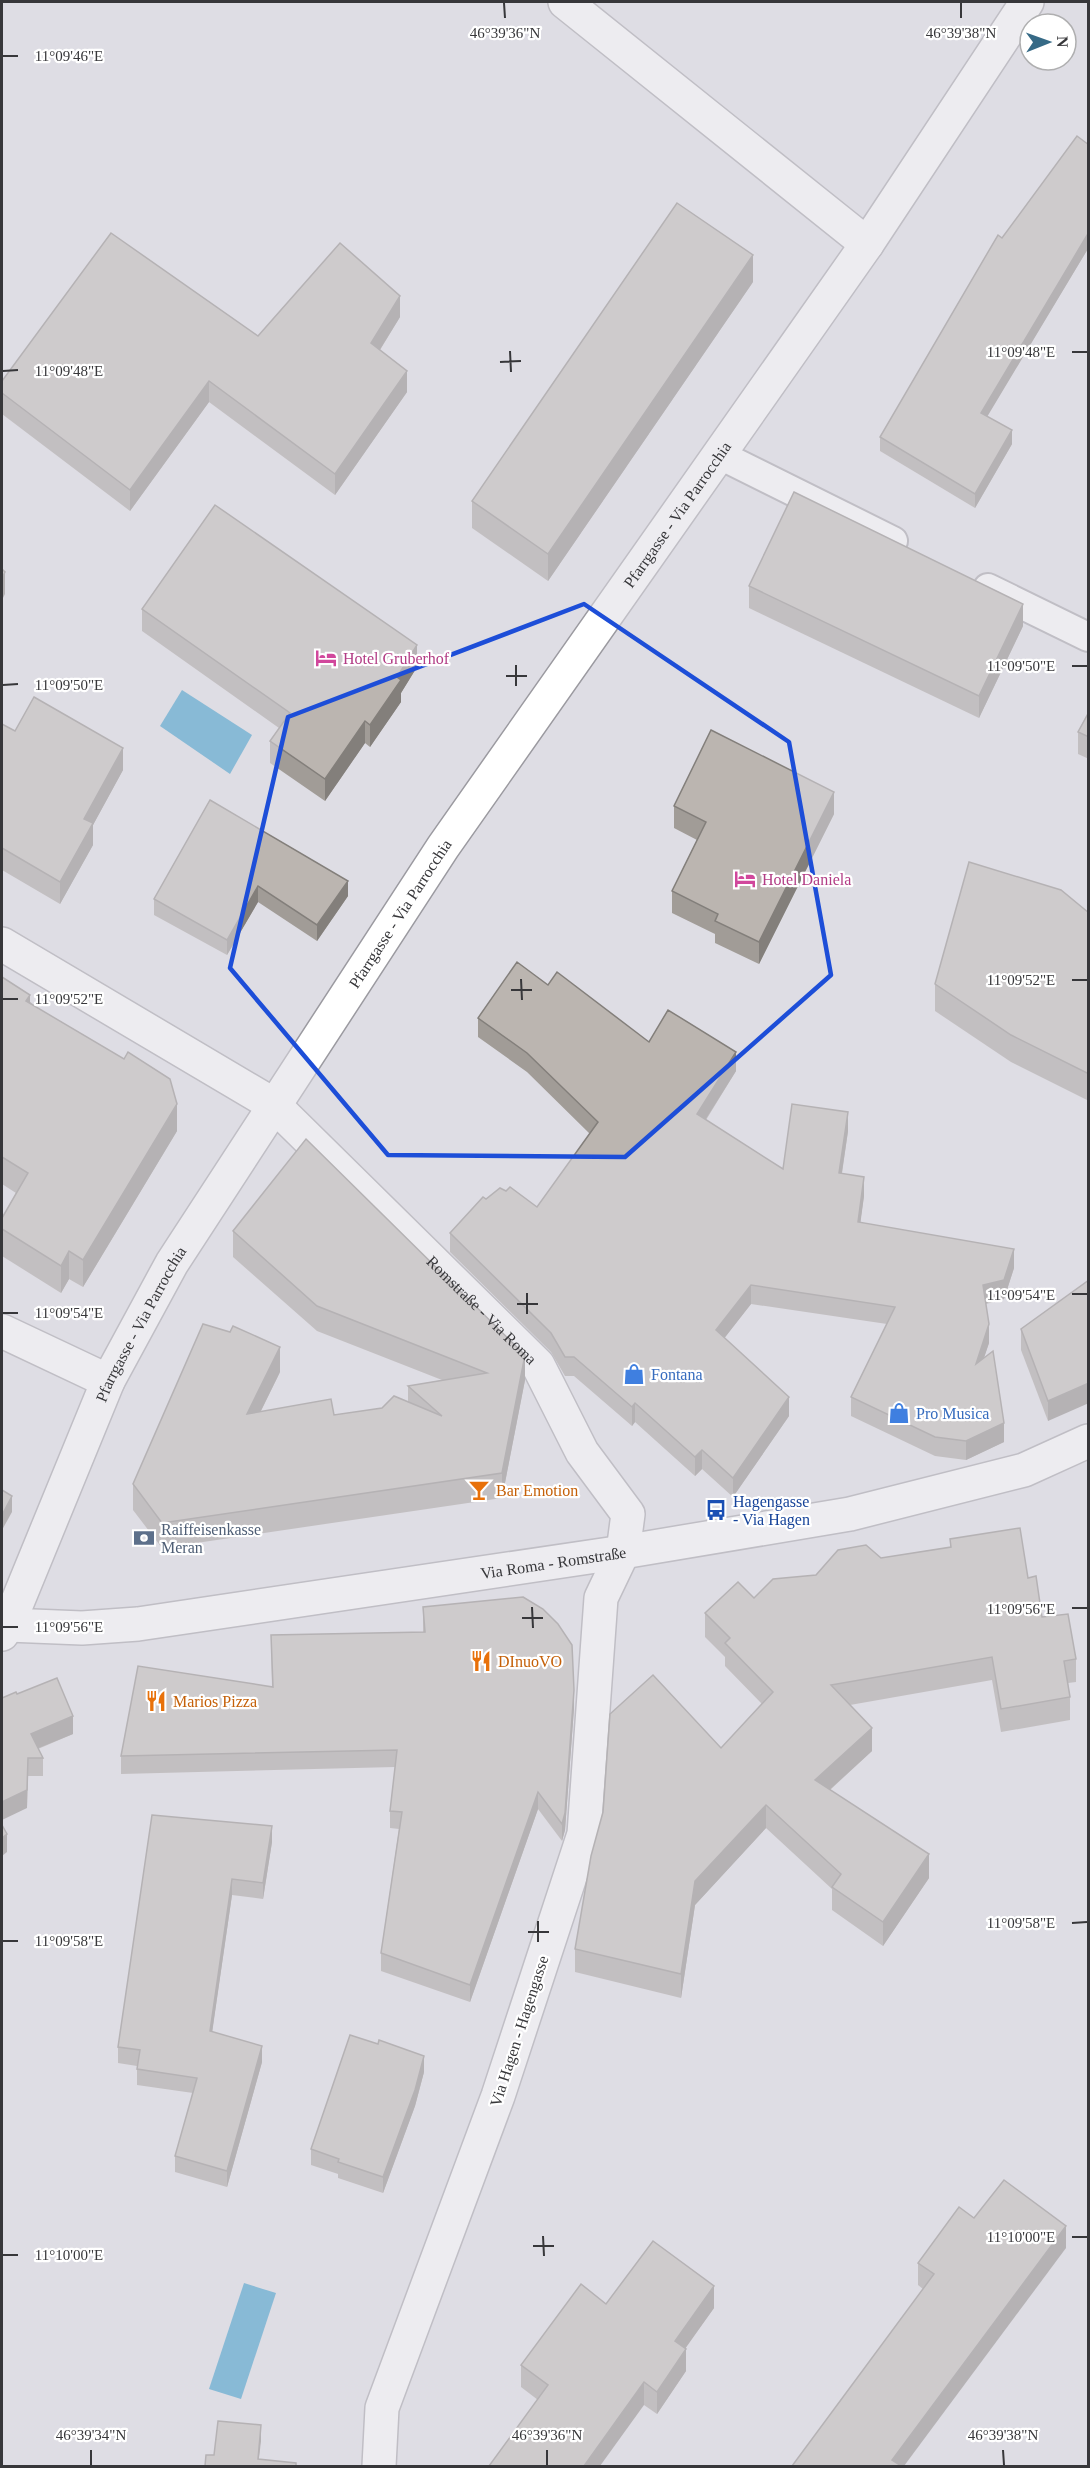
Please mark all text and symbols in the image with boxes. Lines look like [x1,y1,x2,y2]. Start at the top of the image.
north arrow [1018,12,1078,72]
text: 46°39'36"N [470,25,540,41]
text: 46°39'38"N [926,25,996,41]
text: N [1054,36,1071,48]
text: 11°09'46"E [35,48,103,64]
text: 11°09'48"E [987,344,1055,360]
text: 11°09'48"E [35,363,103,379]
street label: Pfarrgasse - Via Parrocchia [620,438,734,590]
hotel icon: Hotel Gruberhof [314,646,338,670]
place label: Hotel Gruberhof [343,650,450,667]
text: 11°09'50"E [987,658,1055,674]
text: 11°09'50"E [35,677,103,693]
street label: Pfarrgasse - Via Parrocchia [345,836,454,991]
hotel icon: Hotel Daniela [733,867,757,891]
place label: Hotel Daniela [762,871,851,888]
text: 11°09'52"E [987,972,1055,988]
text: 11°09'52"E [35,991,103,1007]
street label: Pfarrgasse - Via Parrocchia [92,1243,189,1404]
street label: Romstraße - Via Roma [424,1252,540,1367]
text: 11°09'54"E [987,1287,1055,1303]
text: 11°09'54"E [35,1305,103,1321]
shop icon: Fontana [622,1362,646,1386]
place label: Fontana [651,1366,703,1383]
shop icon: Pro Musica [887,1401,911,1425]
place label: Pro Musica [916,1405,989,1422]
bar icon: Bar Emotion [467,1478,491,1502]
place label: Bar Emotion [496,1482,578,1499]
place label: Hagengasse - Via Hagen [733,1493,810,1529]
bus stop icon: Hagengasse - Via Hagen [704,1498,728,1522]
place label: Raiffeisenkasse Meran [161,1521,261,1556]
bank icon: Raiffeisenkasse Meran [132,1526,156,1550]
street label: Via Roma - Romstraße [479,1543,627,1582]
text: 11°09'56"E [987,1601,1055,1617]
text: 11°09'56"E [35,1619,103,1635]
restaurant icon: DInuoVO [469,1649,493,1673]
place label: DInuoVO [498,1653,562,1670]
restaurant icon: Marios Pizza [144,1689,168,1713]
place label: Marios Pizza [173,1693,257,1710]
text: 11°09'58"E [987,1915,1055,1931]
text: 11°09'58"E [35,1933,103,1949]
street label: Via Hagen - Hagengasse [487,1953,552,2109]
text: 11°10'00"E [987,2229,1055,2245]
text: 11°10'00"E [35,2247,103,2263]
text: 46°39'34"N [56,2427,126,2443]
text: 46°39'36"N [512,2427,582,2443]
text: 46°39'38"N [968,2427,1038,2443]

